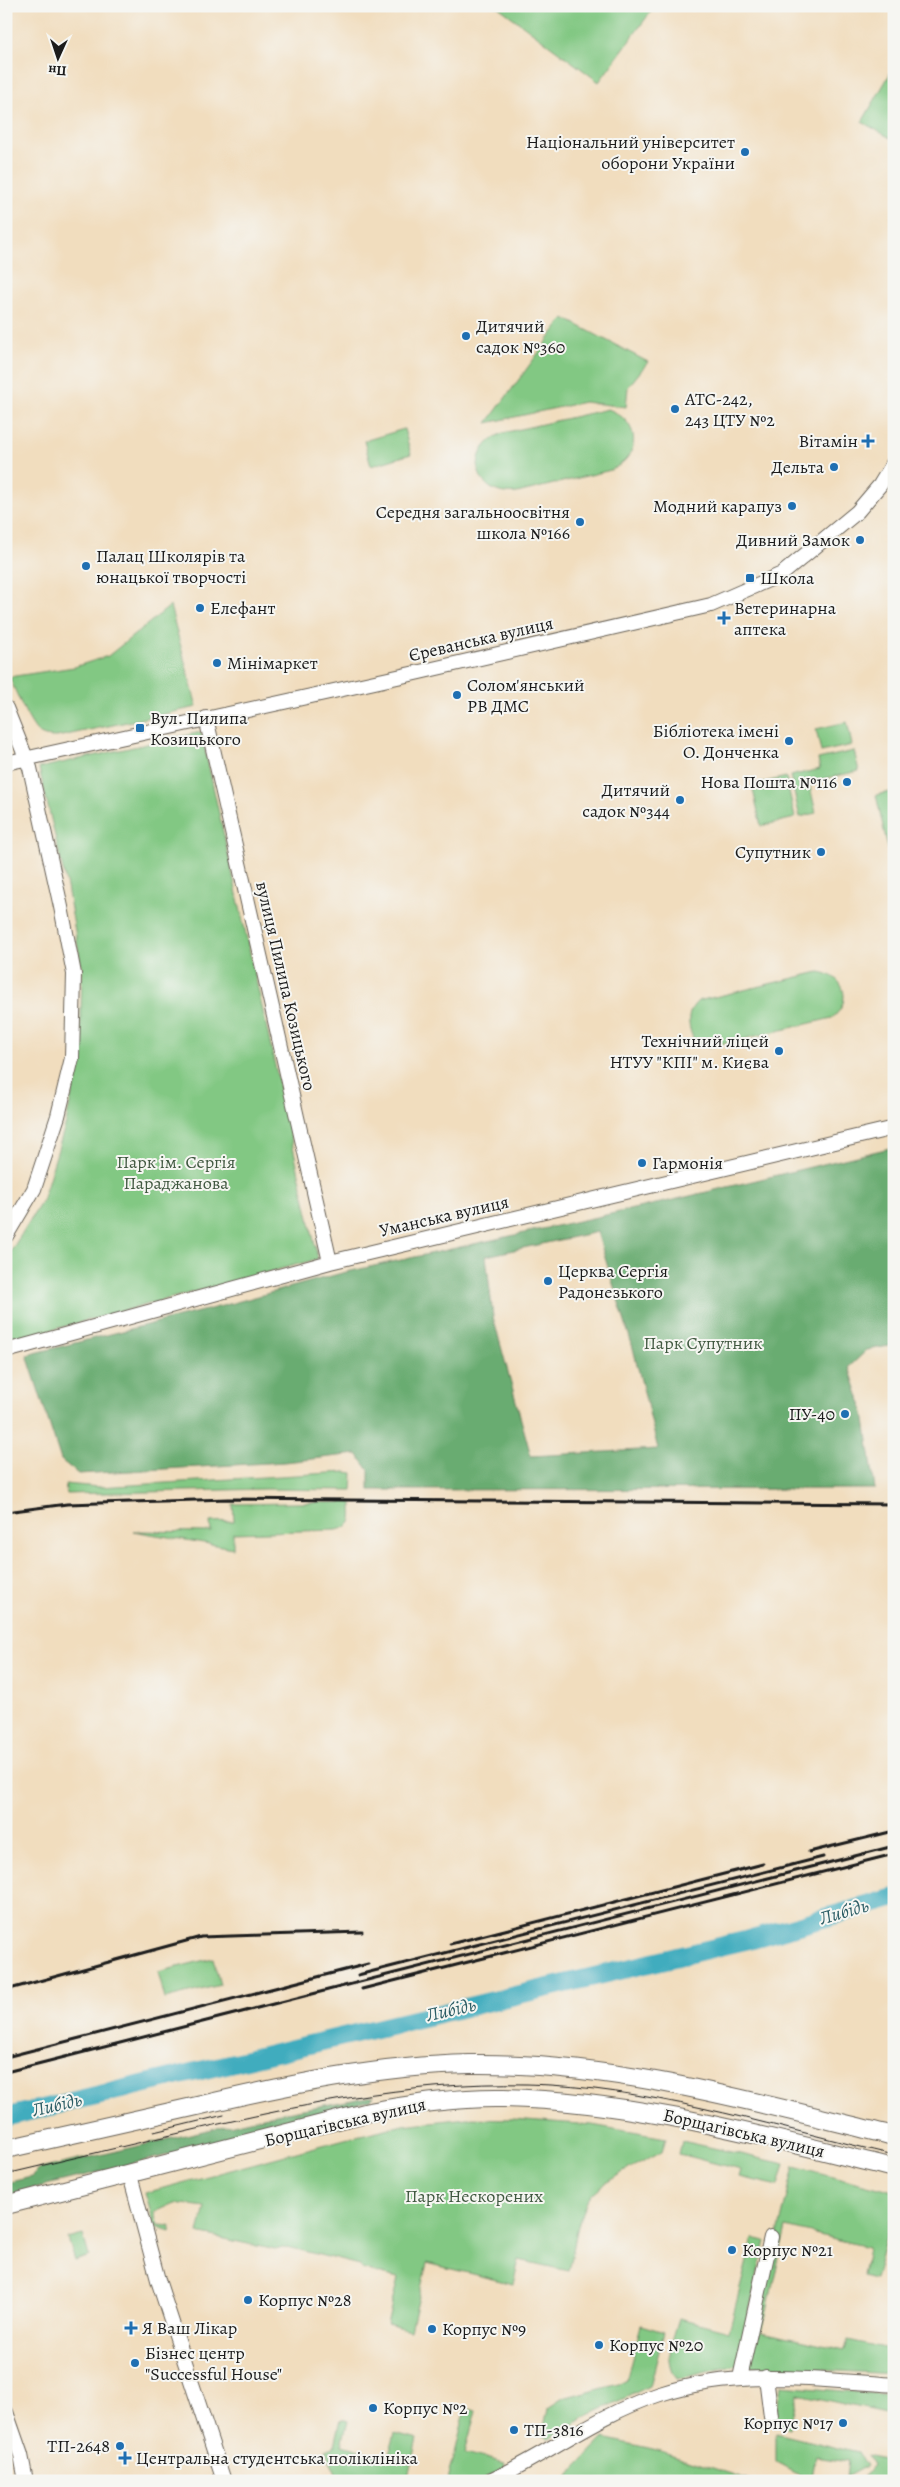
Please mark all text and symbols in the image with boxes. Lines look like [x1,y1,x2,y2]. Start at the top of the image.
north arrow [32,32,82,82]
text: Пн [48,61,67,80]
place label: Національний університет оборони України [526,130,735,175]
marker: Національний університет оборони України [739,146,751,158]
place label: Дитячий садок №360 [476,314,565,359]
marker: Дитячий садок №360 [460,330,472,342]
place label: АТС-242, 243 ЦТУ №2 [684,387,775,432]
marker: АТС-242, 243 ЦТУ №2 [669,403,681,415]
place label: Вітамін [798,429,858,453]
marker: Вітамін [862,435,874,447]
place label: Дельта [771,455,825,479]
marker: Дельта [828,461,840,473]
place label: Модний карапуз [653,494,782,518]
place label: Середня загальноосвітня школа №166 [376,500,570,545]
marker: Модний карапуз [786,500,798,512]
marker: Середня загальноосвітня школа №166 [574,516,586,528]
place label: Дивний Замок [736,528,850,552]
marker: Дивний Замок [854,534,866,546]
place label: Палац Школярів та юнацької творчості [96,544,246,589]
marker: Палац Школярів та юнацької творчості [80,560,92,572]
place label: Школа [760,566,815,590]
marker: Школа [744,572,756,584]
place label: Елефант [210,596,276,620]
place label: Ветеринарна аптека [734,596,837,641]
marker: Елефант [194,602,206,614]
street label: Єреванська вулиця [406,611,556,667]
marker: Ветеринарна аптека [718,612,730,624]
place label: Мінімаркет [227,651,318,675]
marker: Мінімаркет [211,657,223,669]
place label: Солом'янський РВ ДМС [467,673,585,718]
marker: Солом'янський РВ ДМС [451,689,463,701]
place label: Вул. Пилипа Козицького [150,706,248,751]
place label: Бібліотека імені О. Донченка [653,719,780,764]
marker: Вул. Пилипа Козицького [134,722,146,734]
marker: Бібліотека імені О. Донченка [783,735,795,747]
place label: Нова Пошта №116 [700,770,837,794]
marker: Нова Пошта №116 [841,776,853,788]
place label: Дитячий садок №344 [582,778,670,823]
marker: Дитячий садок №344 [674,794,686,806]
place label: Супутник [735,840,811,864]
marker: Супутник [815,846,827,858]
street label: вулиця Пилипа Козицького [250,879,322,1093]
place label: Технічний ліцей НТУУ "КПІ" м. Києва [609,1029,770,1074]
marker: Технічний ліцей НТУУ "КПІ" м. Києва [773,1045,785,1057]
park label: Парк ім. Сергія Параджанова [117,1150,235,1195]
place label: Гармонія [652,1151,723,1175]
marker: Гармонія [636,1157,648,1169]
street label: Уманська вулиця [377,1189,511,1243]
place label: Церква Сергія Радонезького [558,1259,668,1304]
marker: Церква Сергія Радонезького [542,1275,554,1287]
park label: Парк Супутник [643,1331,763,1355]
place label: ПУ-40 [789,1402,835,1426]
marker: ПУ-40 [839,1408,851,1420]
water label: Либідь [815,1893,872,1932]
water label: Либідь [423,1992,478,2029]
water label: Либідь [29,2087,84,2124]
street label: Борщагівська вулиця [262,2092,428,2152]
street label: Борщагівська вулиця [661,2103,827,2163]
park label: Парк Нескорених [405,2184,543,2208]
place label: Корпус №21 [742,2238,833,2262]
marker: Корпус №21 [726,2244,738,2256]
place label: Корпус №28 [258,2288,351,2312]
marker: Корпус №28 [242,2294,254,2306]
place label: Я Ваш Лікар [142,2316,237,2340]
place label: Корпус №9 [442,2317,526,2341]
marker: Я Ваш Лікар [124,2321,138,2335]
marker: Корпус №9 [426,2323,438,2335]
place label: Корпус №20 [609,2333,703,2357]
marker: Корпус №20 [593,2339,605,2351]
place label: Бізнес центр "Successful House" [145,2341,282,2386]
marker: Бізнес центр "Successful House" [129,2357,141,2369]
place label: Корпус №2 [383,2396,468,2420]
marker: Корпус №2 [367,2402,379,2414]
place label: Корпус №17 [743,2411,833,2435]
marker: Корпус №17 [837,2417,849,2429]
place label: ТП-3816 [524,2418,584,2442]
marker: ТП-3816 [508,2424,520,2436]
place label: ТП-2648 [47,2434,110,2458]
marker: ТП-2648 [114,2440,126,2452]
place label: Центральна студентська поліклініка [136,2446,419,2470]
marker: Центральна студентська поліклініка [118,2451,132,2465]

